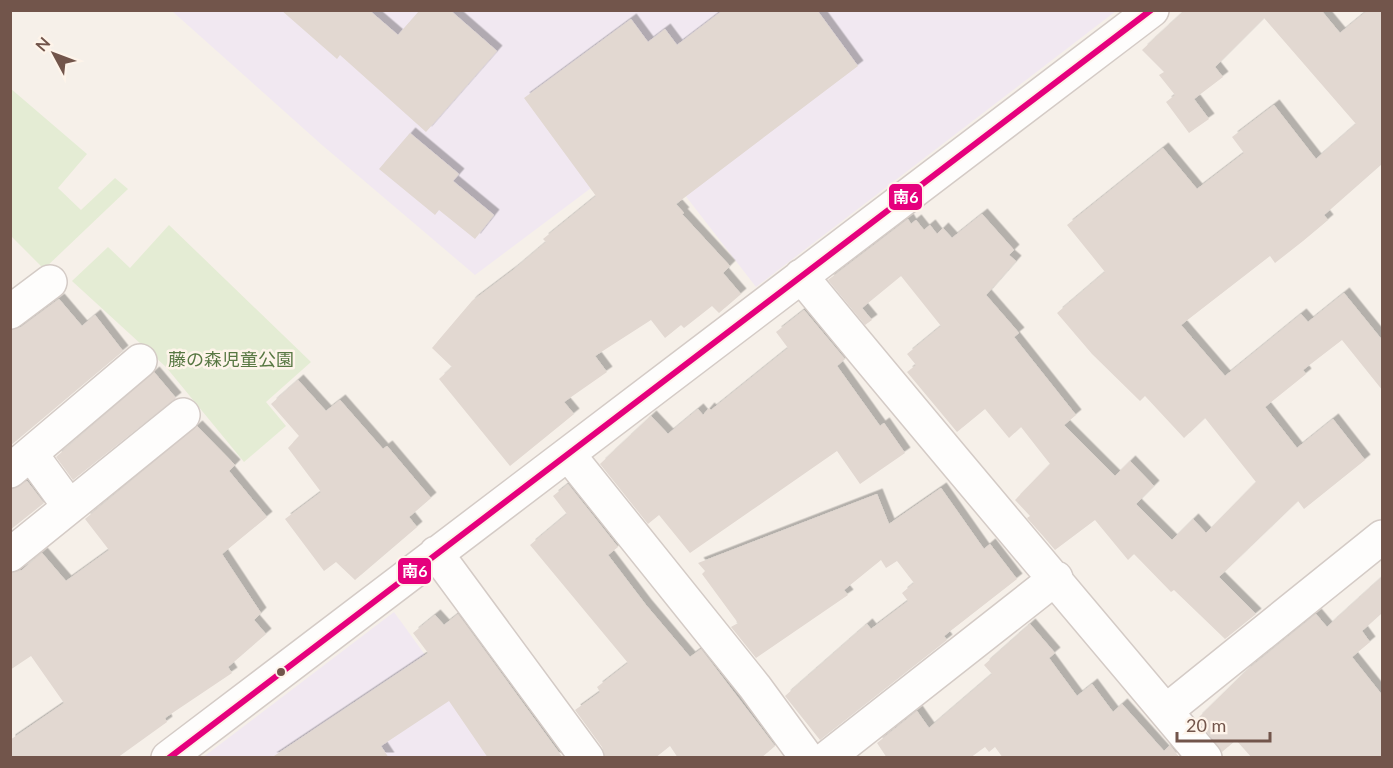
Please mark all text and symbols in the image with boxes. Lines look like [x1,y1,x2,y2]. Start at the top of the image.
north arrow [24,24,84,84]
text: N [31,33,54,55]
line badge: 南6 [888,183,923,211]
text: 南6 [893,187,919,206]
park label: 藤の森児童公園 [168,348,294,370]
line badge: 南6 [397,557,432,585]
text: 南6 [402,561,428,580]
unlabelled marker [275,666,287,678]
scale bar [1177,705,1270,743]
text: 20 m [1186,714,1226,736]

